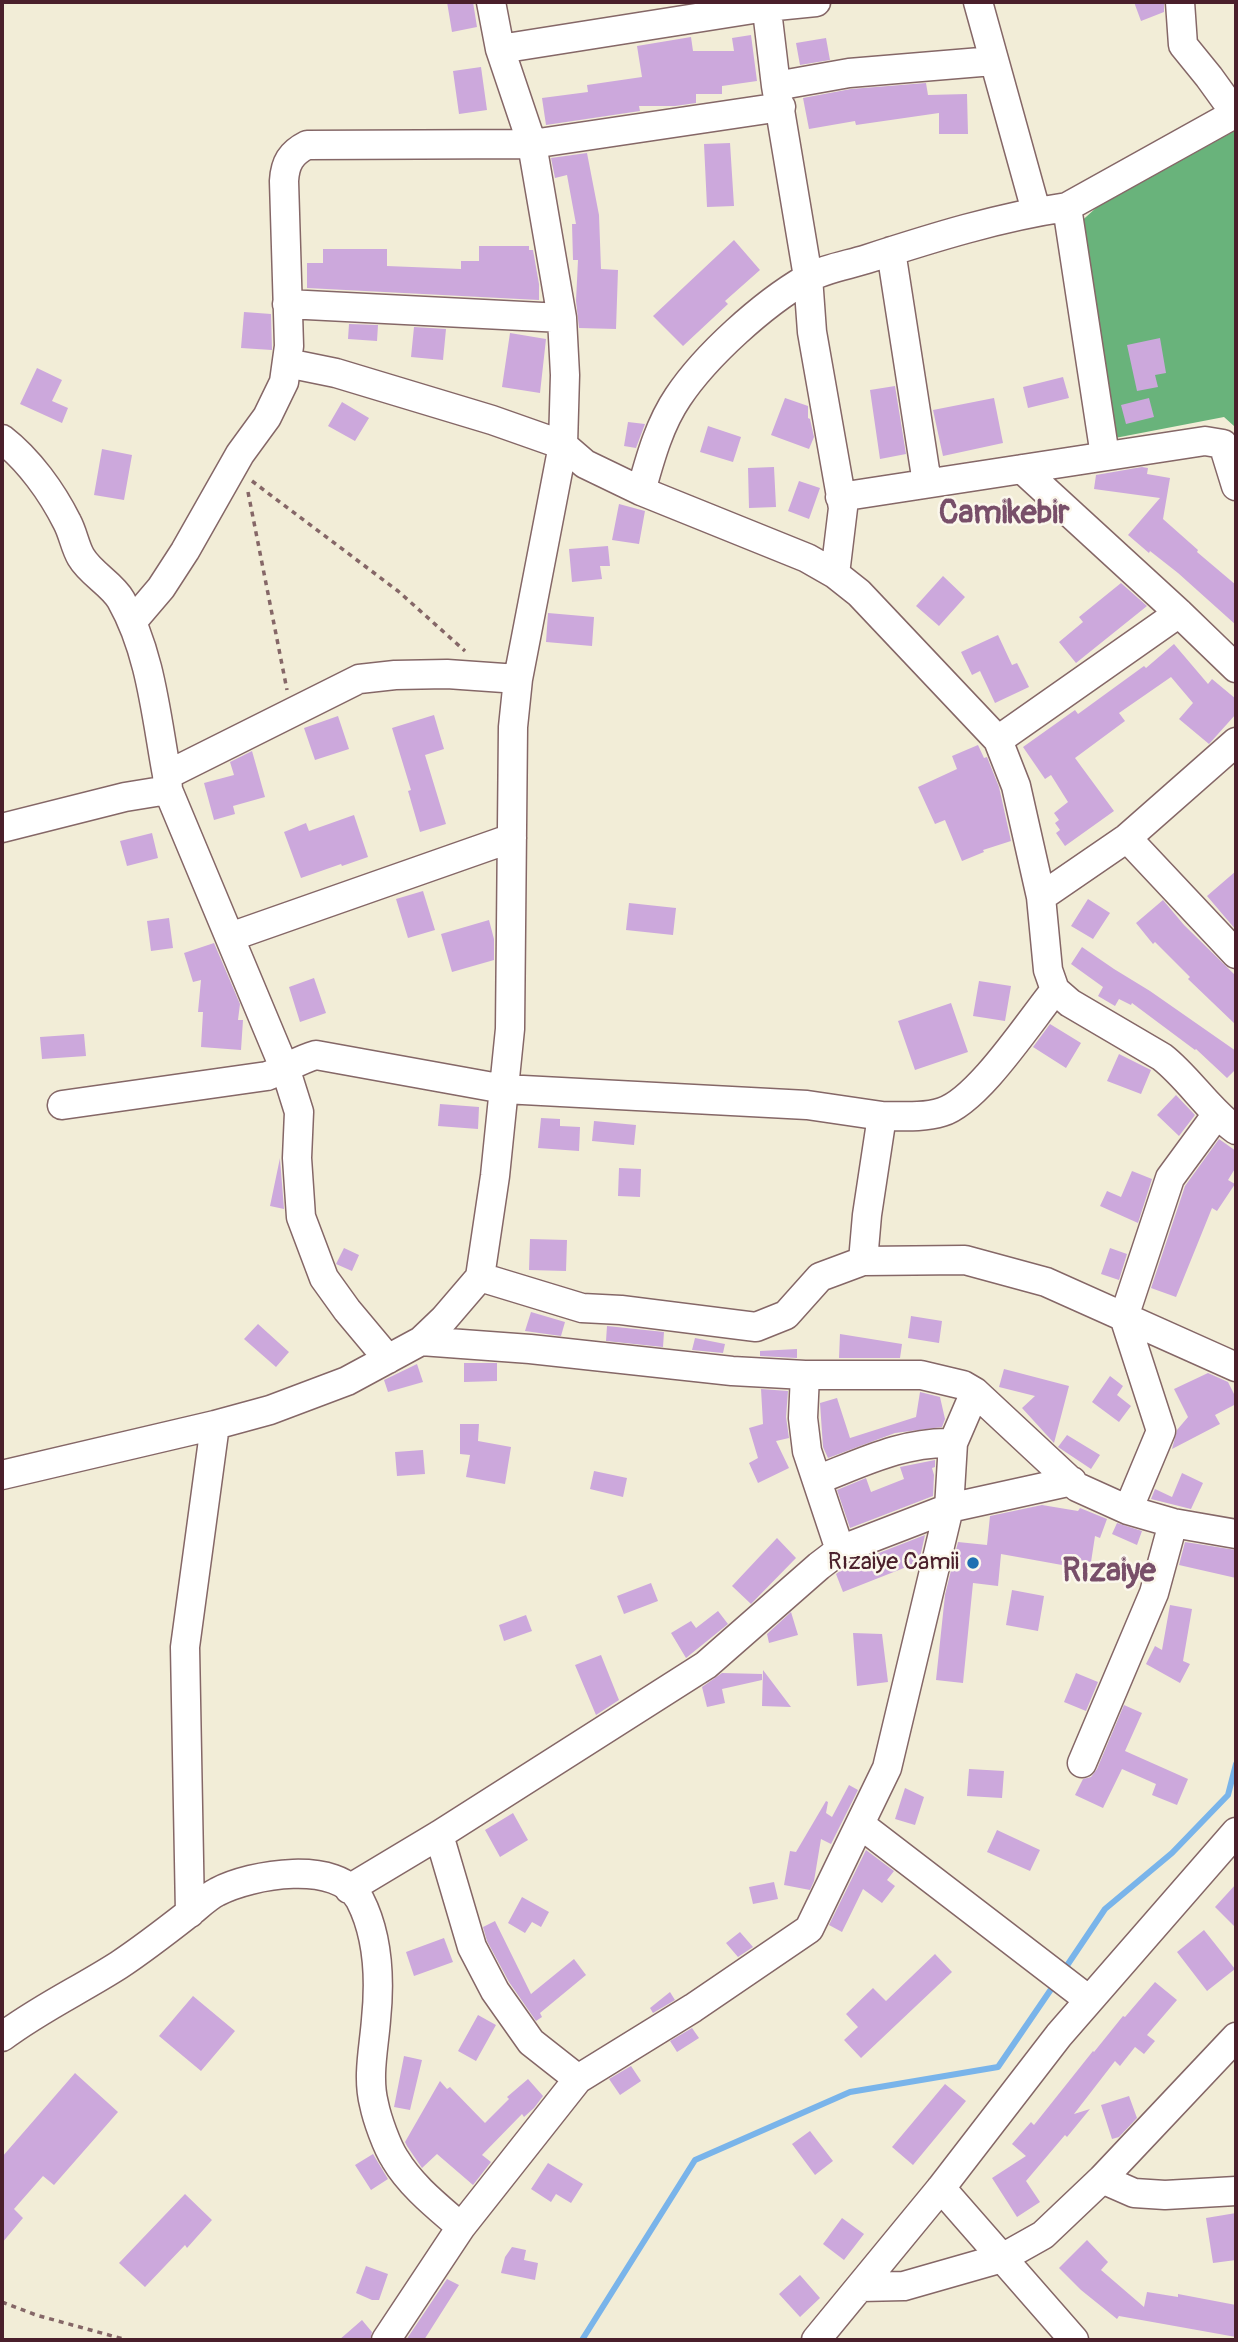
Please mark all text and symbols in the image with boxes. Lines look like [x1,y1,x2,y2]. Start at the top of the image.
district label: Camikebir [939,496,1069,534]
place label: Rızaiye Camii [828,1549,959,1577]
district label: Rızaiye [1062,1554,1156,1592]
marker: Rızaiye Camii [965,1555,981,1571]

